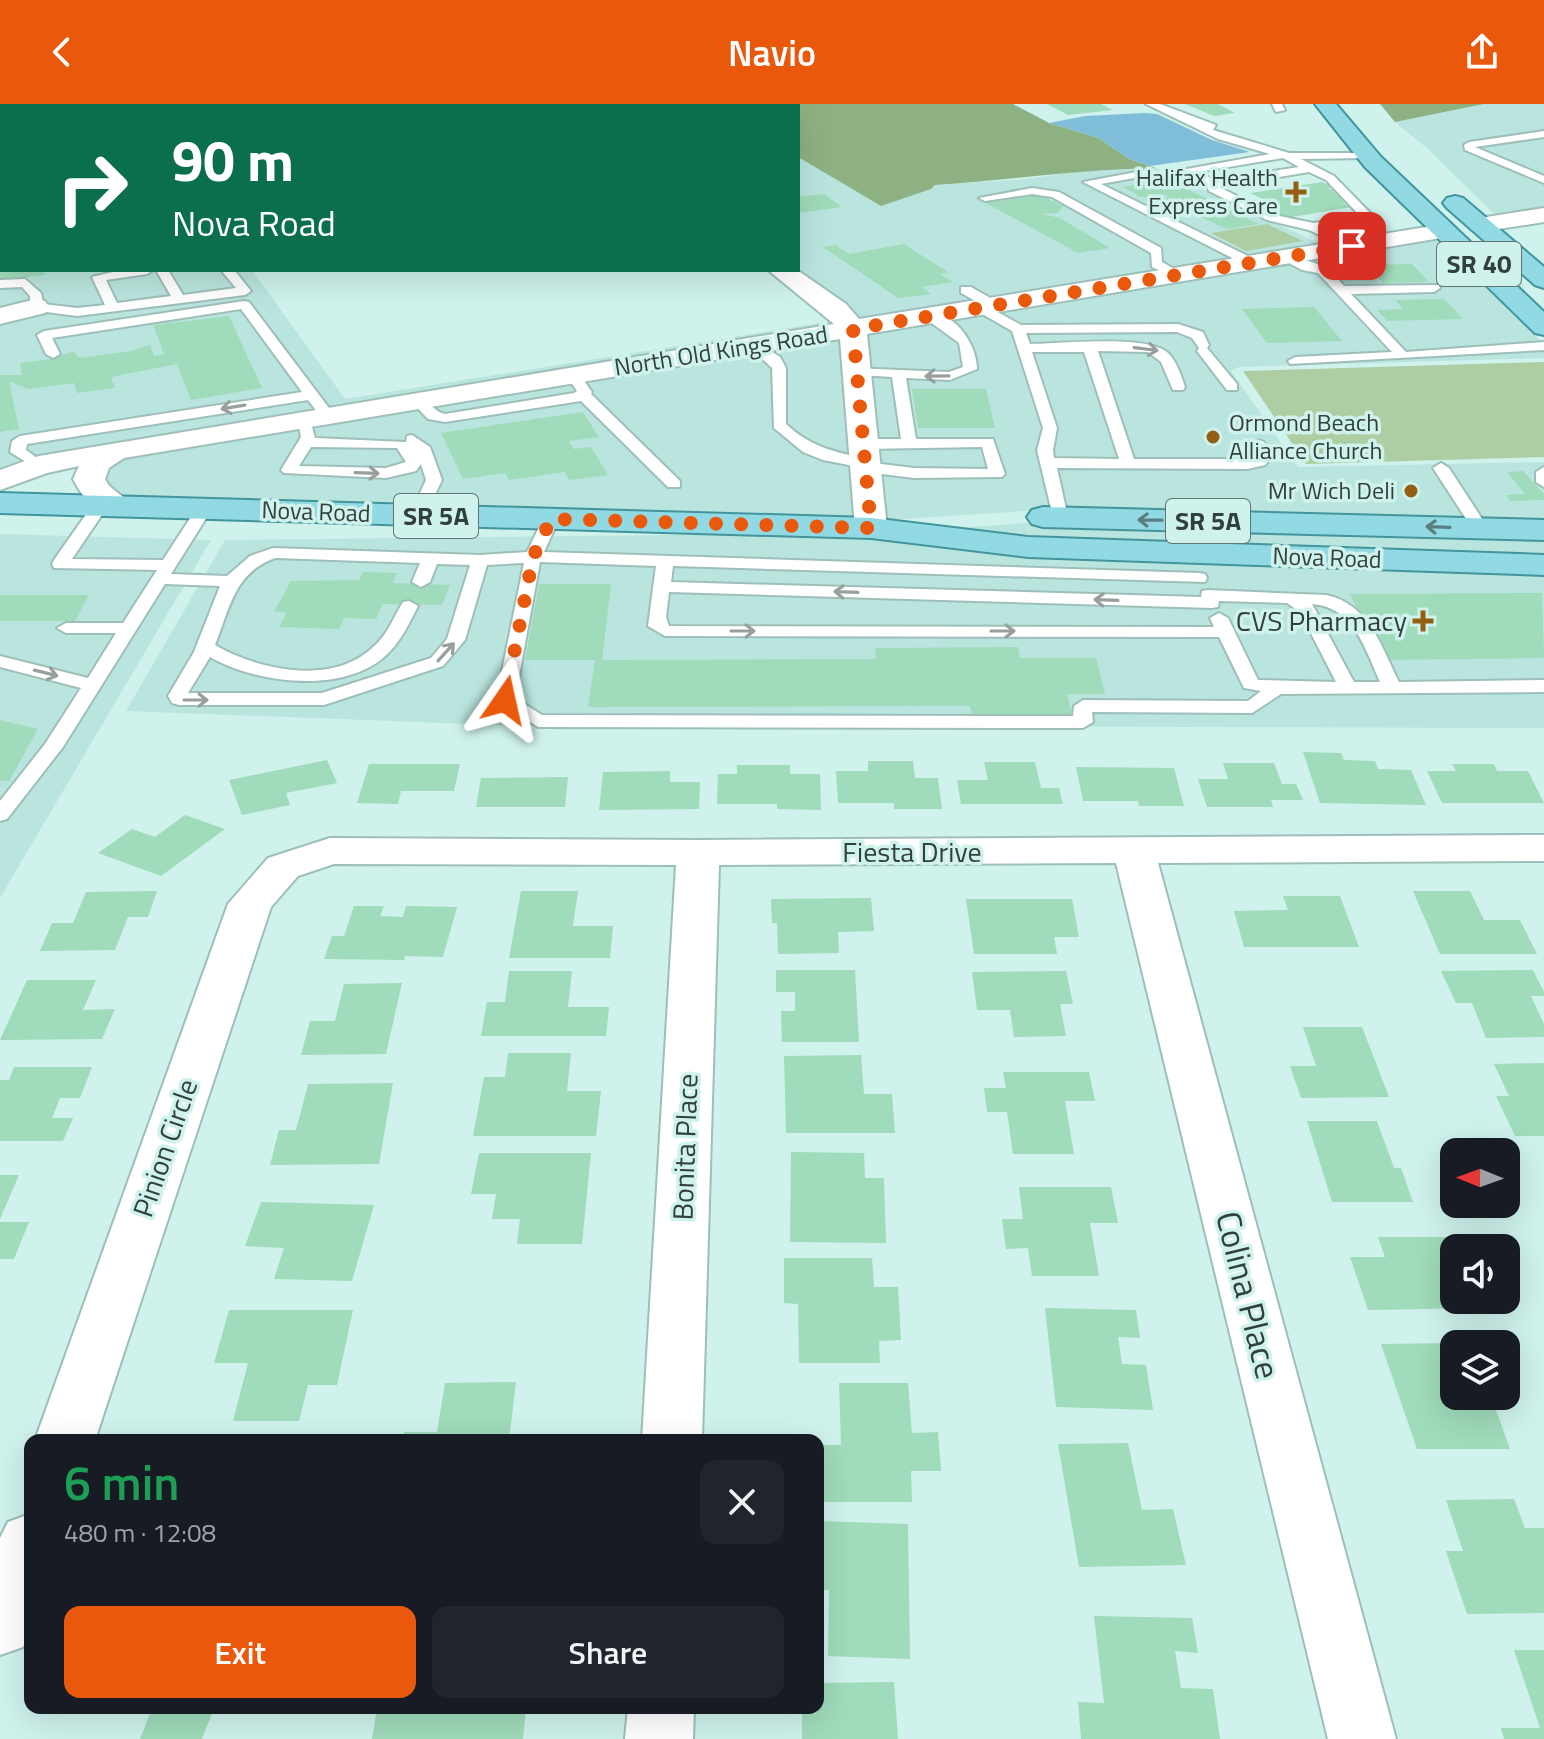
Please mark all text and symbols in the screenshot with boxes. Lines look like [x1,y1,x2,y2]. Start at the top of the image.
text: Navio [728,25,816,80]
icon: back [40,30,84,74]
icon: share [1460,30,1504,74]
text: 90 m [172,118,294,203]
icon: right [40,136,144,240]
place label: Halifax Health Express Care [1136,159,1278,223]
marker: Halifax Health Express Care [1285,181,1307,203]
text: Nova Road [172,195,336,250]
pin [1318,212,1386,280]
icon: arrive [1330,224,1374,268]
road number: SR 40 [1437,242,1521,286]
street label: North Old Kings Road [612,315,830,385]
one-way arrow [1132,342,1158,357]
one-way arrow [924,368,951,384]
one-way arrow [221,400,246,415]
place label: Ormond Beach Alliance Church [1229,404,1382,468]
marker: Ormond Beach Alliance Church [1204,428,1222,446]
one-way arrow [353,465,380,480]
place label: Mr Wich Deli [1268,472,1395,508]
marker: Mr Wich Deli [1402,482,1420,500]
street label: Nova Road [261,491,371,531]
road number: SR 5A [394,494,478,538]
road number: SR 5A [1166,499,1250,543]
one-way arrow [1137,512,1164,528]
one-way arrow [1425,519,1452,535]
street label: Nova Road [1272,537,1382,577]
one-way arrow [833,585,860,600]
one-way arrow [1093,592,1120,607]
place label: CVS Pharmacy [1236,599,1407,642]
marker: CVS Pharmacy [1414,612,1432,630]
one-way arrow [729,623,756,639]
one-way arrow [989,624,1016,639]
one-way arrow [436,642,454,662]
position arrow [463,658,547,742]
one-way arrow [33,666,59,681]
one-way arrow [182,692,209,708]
street label: Fiesta Drive [842,830,982,873]
street label: Pinion Circle [121,1073,208,1223]
street label: Bonita Place [660,1073,709,1221]
north arrow [1440,1138,1520,1218]
map controls [1440,1138,1520,1410]
street label: Colina Place [1203,1205,1295,1384]
button: sound [1440,1234,1520,1314]
button: layers [1440,1330,1520,1410]
text: 6 min [64,1446,179,1519]
button: close [700,1460,784,1544]
text: 480 m · 12:08 [64,1513,216,1552]
button: Exit [64,1606,416,1698]
button: Share [432,1606,784,1698]

